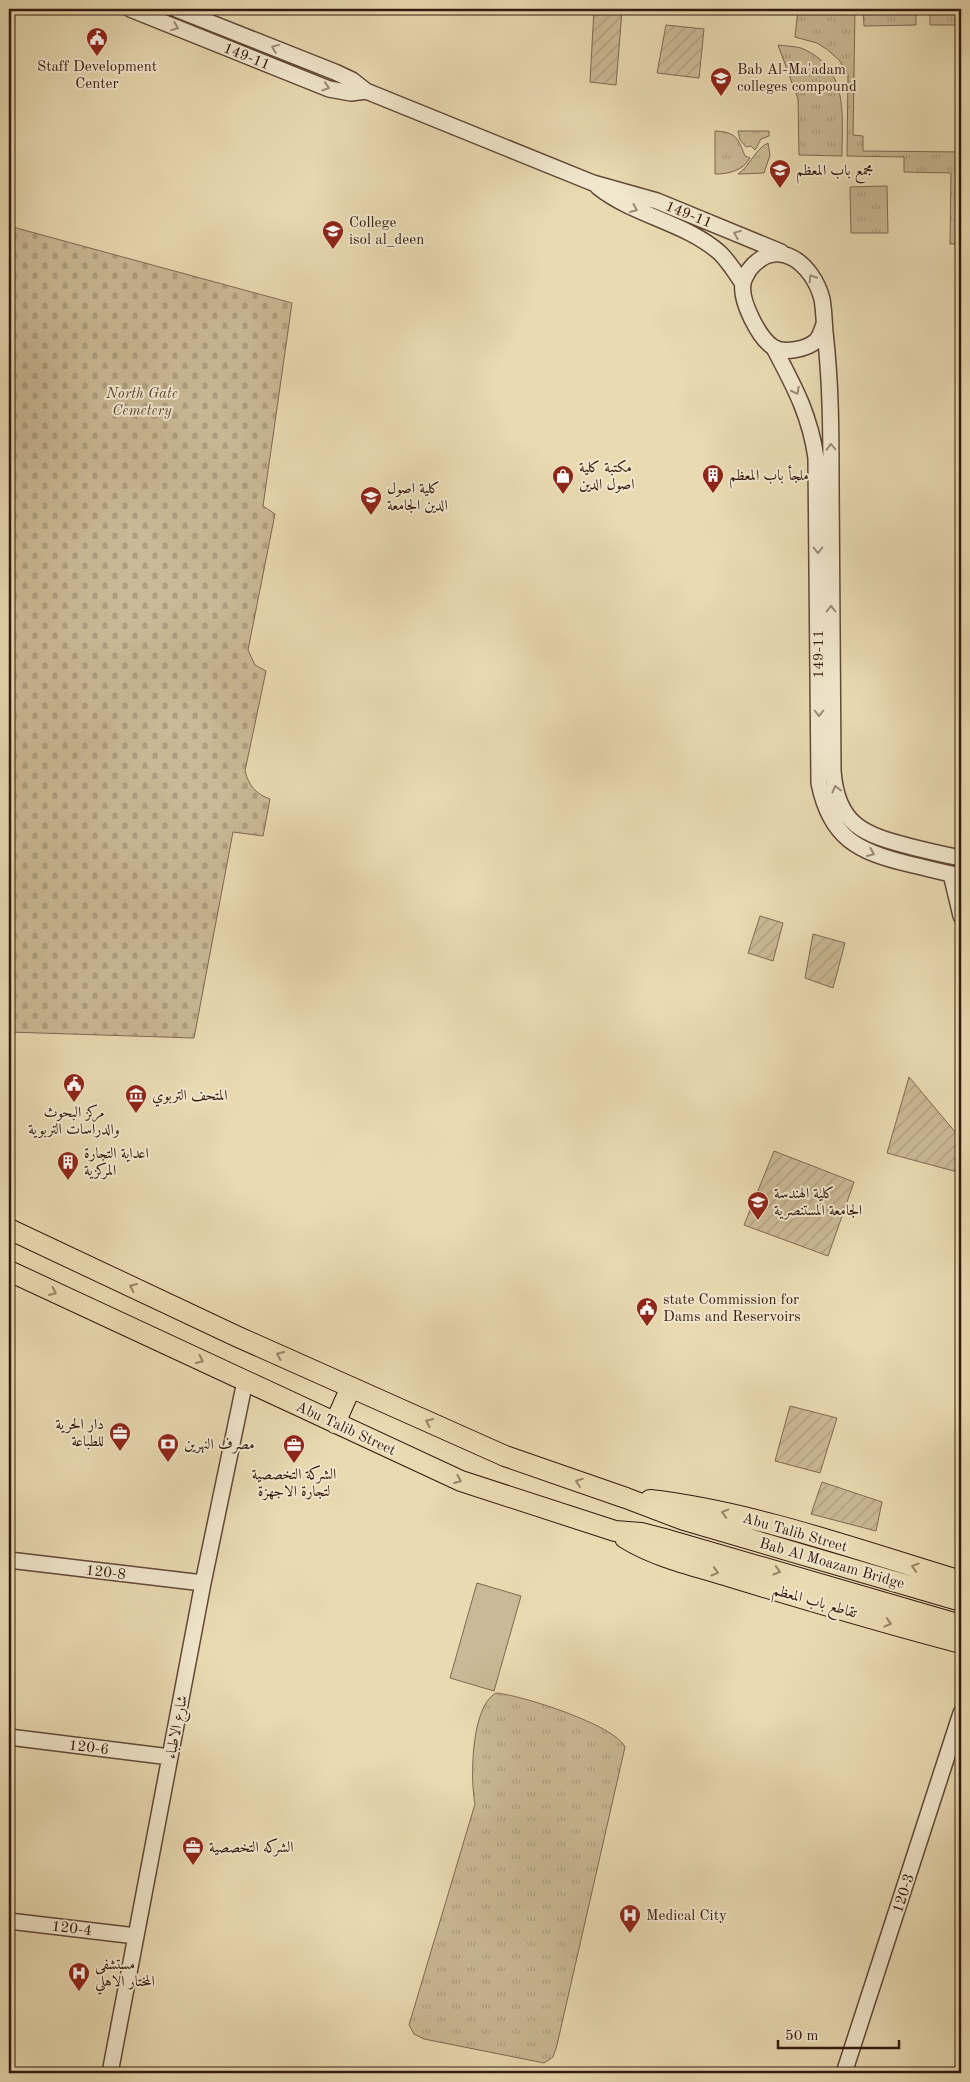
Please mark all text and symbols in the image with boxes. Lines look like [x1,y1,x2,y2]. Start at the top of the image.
one-way arrow [170,21,179,31]
public building icon: Staff Development Center [85,26,109,57]
street label: 149-11 [221,41,272,74]
one-way arrow [271,44,280,54]
place label: Staff Development Center [37,60,157,92]
place label: Bab Al-Ma'adam colleges compound [737,63,857,95]
school or university icon: Bab Al-Ma'adam colleges compound [709,66,733,97]
one-way arrow [322,81,330,91]
school or university icon: مجمع باب المعظم [768,158,792,189]
place label: مجمع باب المعظم [796,164,873,184]
street label: 149-11 [663,199,714,232]
one-way arrow [629,202,638,213]
place label: College isol al_deen [349,216,424,248]
school or university icon: College isol al_deen [321,219,345,250]
one-way arrow [733,230,742,240]
one-way arrow [808,275,818,284]
one-way arrow [790,386,800,395]
park label: North Gate Cemetery [105,387,178,419]
one-way arrow [826,443,836,450]
place label: مكتبة كلية اصول الدين [579,459,634,493]
building icon: ملجأ باب المعظم [701,463,725,494]
shop icon: مكتبة كلية اصول الدين [551,464,575,495]
place label: ملجأ باب المعظم [729,464,809,489]
place label: كلية اصول الدين الجامعة [387,481,448,514]
school or university icon: كلية اصول الدين الجامعة [359,485,383,516]
one-way arrow [812,546,823,554]
one-way arrow [826,605,836,613]
street label: 149-11 [812,629,827,679]
one-way arrow [814,709,824,717]
one-way arrow [831,785,841,794]
one-way arrow [866,847,875,858]
public building icon: مركز البحوث والدراسات التربوية [62,1072,86,1103]
museum icon: المتحف التربوي [124,1083,148,1114]
place label: المتحف التربوي [152,1089,228,1107]
place label: مركز البحوث والدراسات التربوية [28,1104,120,1138]
place label: اعداية التجارة المركزية [84,1147,149,1180]
building icon: اعداية التجارة المركزية [56,1150,80,1181]
place label: كلية الهندسة الجامعة المستنصرية [774,1186,862,1220]
school or university icon: كلية الهندسة الجامعة المستنصرية [746,1190,770,1221]
one-way arrow [129,1283,138,1293]
one-way arrow [48,1286,57,1296]
place label: state Commission for Dams and Reservoirs [663,1293,801,1325]
public building icon: state Commission for Dams and Reservoirs [635,1296,659,1327]
one-way arrow [276,1351,285,1362]
one-way arrow [195,1354,204,1365]
street label: Abu Talib Street [293,1400,398,1459]
place label: دار الحرية للطباعة [56,1418,104,1450]
one-way arrow [425,1418,434,1428]
office icon: دار الحرية للطباعة [108,1421,132,1452]
bank icon: مصرف النهرين [156,1432,180,1463]
office icon: الشركة التخصصية لتجارة الاجهزة [282,1433,306,1464]
place label: مصرف النهرين [184,1438,254,1454]
place label: الشركة التخصصية لتجارة الاجهزة [252,1465,336,1501]
one-way arrow [453,1473,462,1484]
one-way arrow [576,1478,584,1488]
one-way arrow [721,1508,729,1518]
street label: Abu Talib Street [740,1511,849,1556]
street label: Bab Al Moazam Bridge [757,1537,906,1592]
one-way arrow [911,1562,919,1572]
street label: 120-8 [85,1564,127,1583]
one-way arrow [711,1566,719,1576]
one-way arrow [773,1566,781,1576]
street label: تقاطع باب المعظم [770,1583,858,1626]
one-way arrow [883,1617,891,1627]
street label: شارع الاطباء [164,1694,195,1761]
street label: 120-6 [68,1739,110,1758]
office icon: الشركه التخصصية [181,1835,205,1866]
place label: الشركه التخصصية [209,1838,294,1857]
street label: 120-3 [891,1872,918,1915]
hospital icon: Medical City [618,1903,642,1934]
place label: Medical City [646,1909,727,1924]
street label: 120-4 [51,1920,93,1939]
place label: مستشفى المختار الاهلي [95,1958,155,1995]
hospital icon: مستشفى المختار الاهلي [67,1961,91,1992]
scale bar [778,2017,899,2049]
text: 50 m [785,2029,819,2044]

